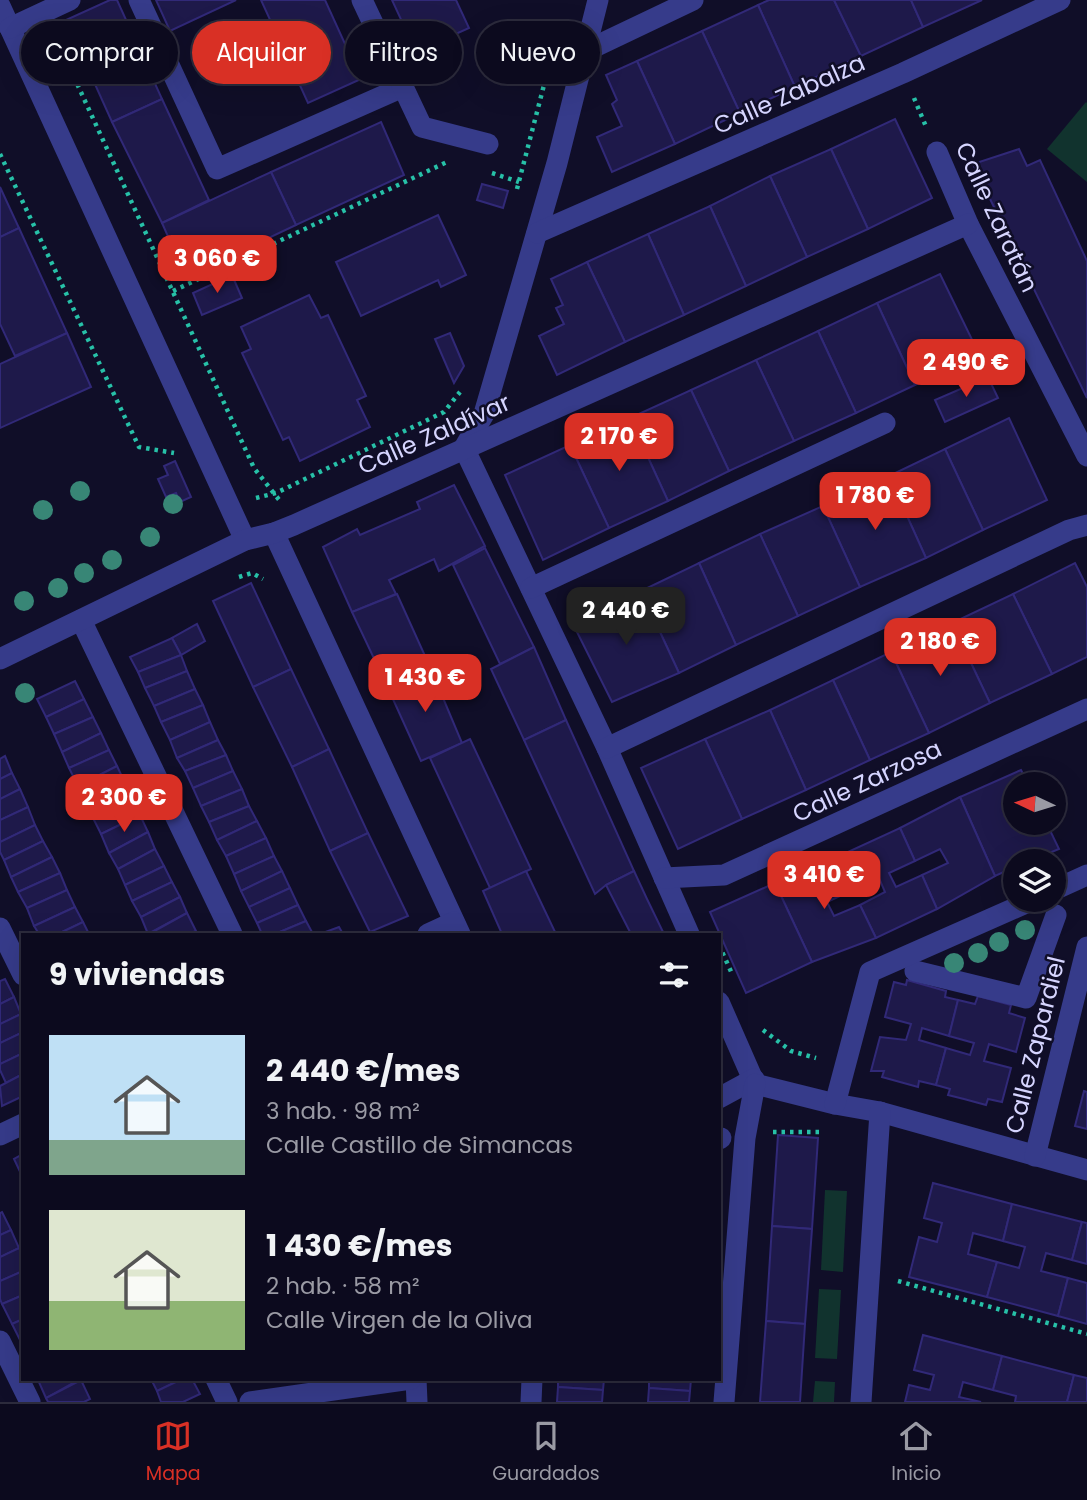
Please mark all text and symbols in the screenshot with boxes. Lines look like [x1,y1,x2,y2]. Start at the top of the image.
chip: Comprar [21,21,178,84]
chip: Alquilar [192,21,331,84]
chip: Filtros [345,21,462,84]
chip: Nuevo [476,21,600,84]
street label: Calle Zabalza [708,46,870,142]
street label: Calle Zaratán [948,136,1046,298]
pin: 3 060 € [152,236,282,295]
text: 3 060 € [174,242,260,274]
pin: 2 490 € [901,340,1031,399]
text: 2 490 € [923,346,1009,378]
street label: Calle Zaldívar [352,386,516,482]
pin: 2 170 € [554,414,684,473]
text: 2 170 € [580,420,658,452]
pin: 1 780 € [810,472,940,532]
text: 1 780 € [836,479,914,511]
pin: 2 440 € [561,588,691,647]
text: 2 440 € [582,594,670,626]
pin: 2 180 € [875,618,1005,678]
text: 2 180 € [900,625,980,657]
pin: 1 430 € [360,654,490,714]
text: 1 430 € [384,661,466,693]
street label: Calle Zarzosa [787,732,947,830]
north arrow [1003,772,1066,835]
map controls [1003,772,1066,912]
pin: 2 300 € [59,774,189,834]
text: 2 300 € [81,781,167,813]
button: layers [1003,849,1066,912]
pin: 3 410 € [759,852,889,911]
text: 3 410 € [783,858,865,890]
text: 9 viviendas [49,953,225,996]
street label: Calle Zapardiel [997,953,1073,1137]
icon: filters [655,956,693,994]
text: 2 440 €/mes [266,1049,461,1092]
icon: home [105,1063,189,1147]
text: 3 hab. · 98 m² [266,1095,420,1127]
text: Calle Castillo de Simancas [266,1129,573,1161]
text: 1 430 €/mes [266,1224,452,1267]
icon: home [105,1238,189,1322]
text: 2 hab. · 58 m² [266,1270,420,1302]
text: Calle Virgen de la Oliva [266,1304,533,1336]
tab: Mapa [146,1417,201,1488]
tab: Guardados [492,1417,600,1488]
tab: Inicio [891,1417,941,1488]

